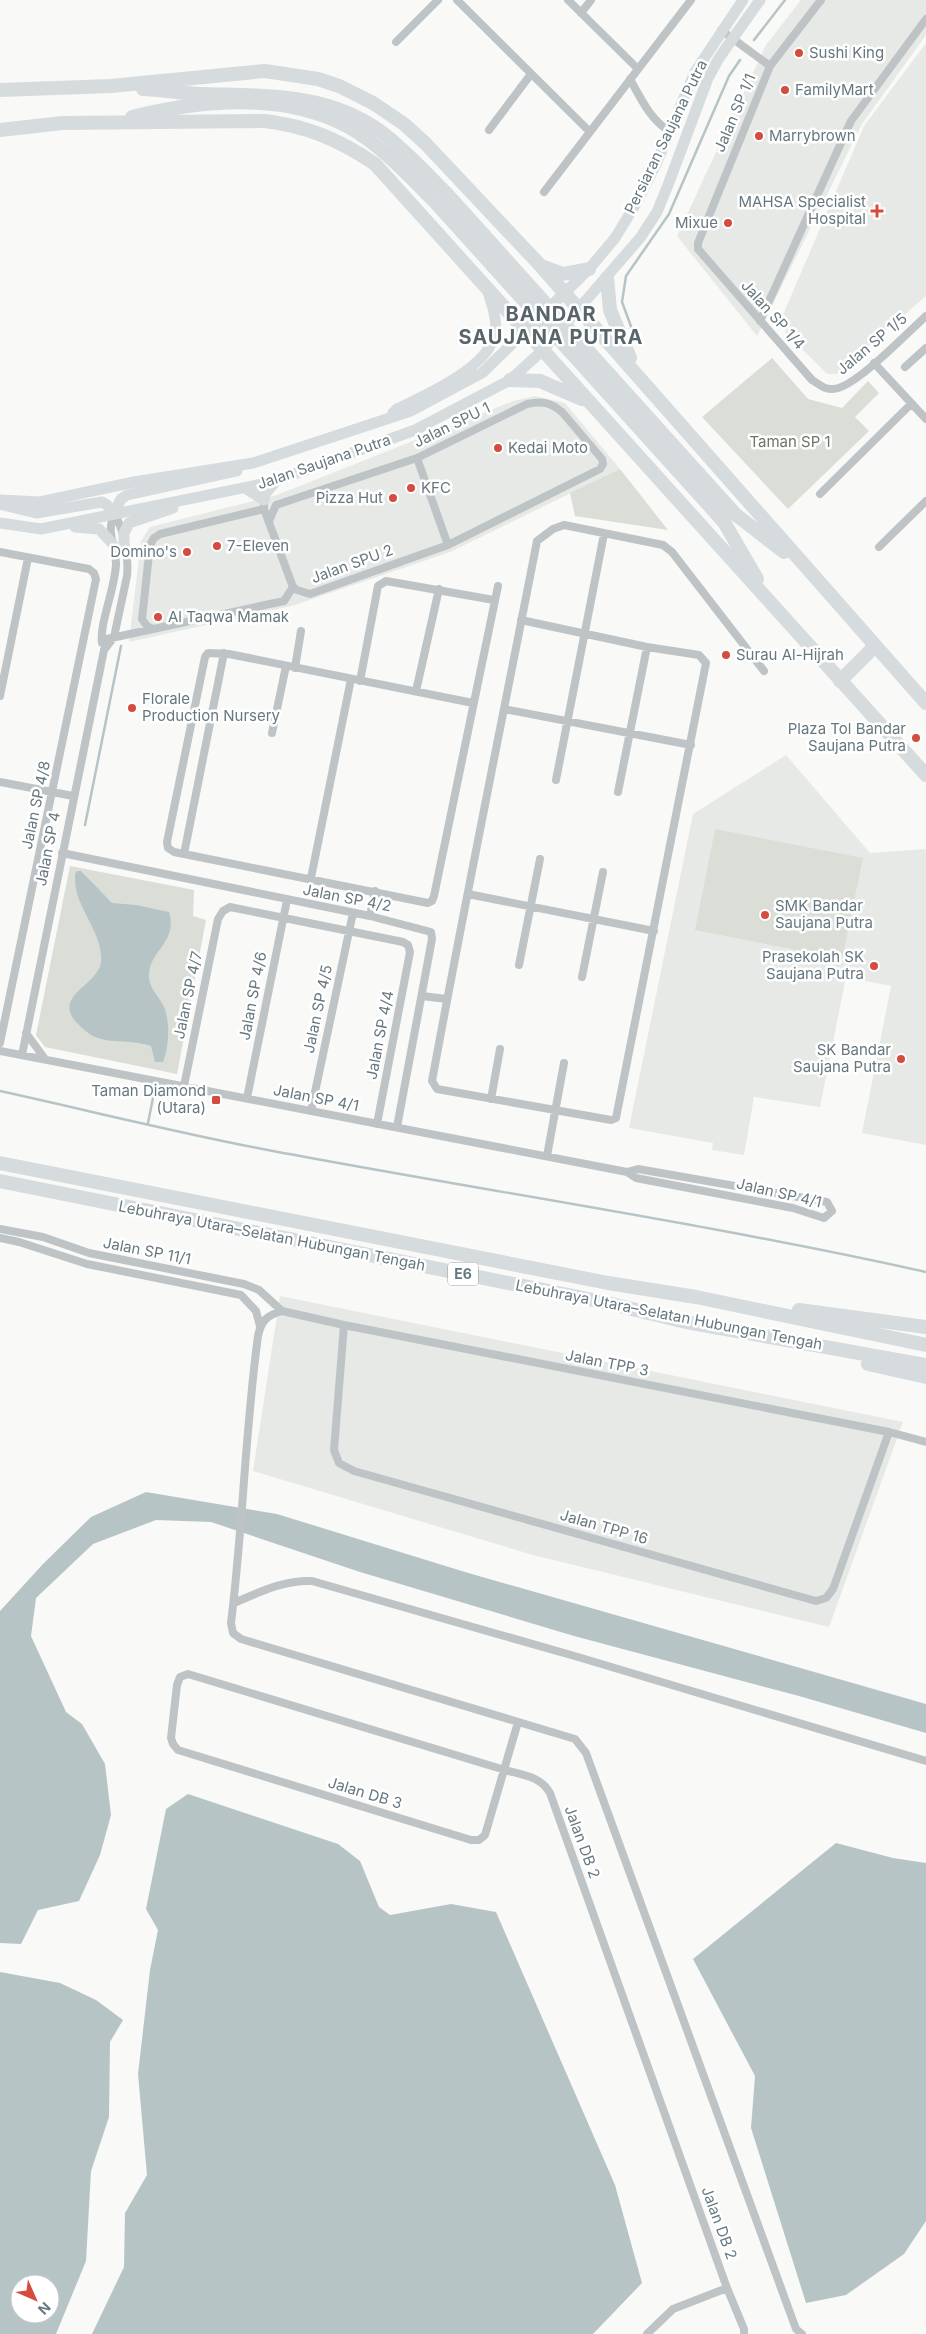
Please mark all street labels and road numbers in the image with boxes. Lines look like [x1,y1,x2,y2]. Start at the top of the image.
street label: Persiaran Saujana Putra [620,57,711,217]
street label: Jalan SP 1/1 [710,71,760,155]
street label: Jalan SP 1/4 [737,276,809,353]
street label: Jalan SP 1/5 [833,309,911,379]
street label: Jalan SPU 1 [410,398,493,451]
street label: Jalan Saujana Putra [255,430,393,493]
street label: Jalan SPU 2 [308,540,395,587]
street label: Jalan SP 4/8 [18,759,54,851]
street label: Jalan SP 4 [32,810,64,888]
street label: Jalan SP 4/2 [301,880,393,915]
street label: Jalan SP 4/7 [169,949,206,1040]
street label: Jalan SP 4/6 [235,950,270,1042]
street label: Jalan SP 4/5 [299,963,336,1055]
street label: Jalan SP 4/4 [362,989,397,1081]
street label: Jalan SP 4/1 [272,1080,360,1115]
street label: Jalan SP 4/1 [735,1173,824,1212]
street label: Lebuhraya Utara–Selatan Hubungan Tengah [117,1196,427,1275]
street label: Jalan SP 11/1 [101,1233,193,1268]
road number: E6 [448,1262,478,1286]
street label: Lebuhraya Utara–Selatan Hubungan Tengah [514,1275,824,1354]
street label: Jalan TPP 3 [564,1345,650,1380]
street label: Jalan TPP 16 [558,1505,650,1548]
street label: Jalan DB 3 [326,1772,404,1813]
street label: Jalan DB 2 [561,1803,604,1881]
street label: Jalan DB 2 [698,2184,741,2262]

